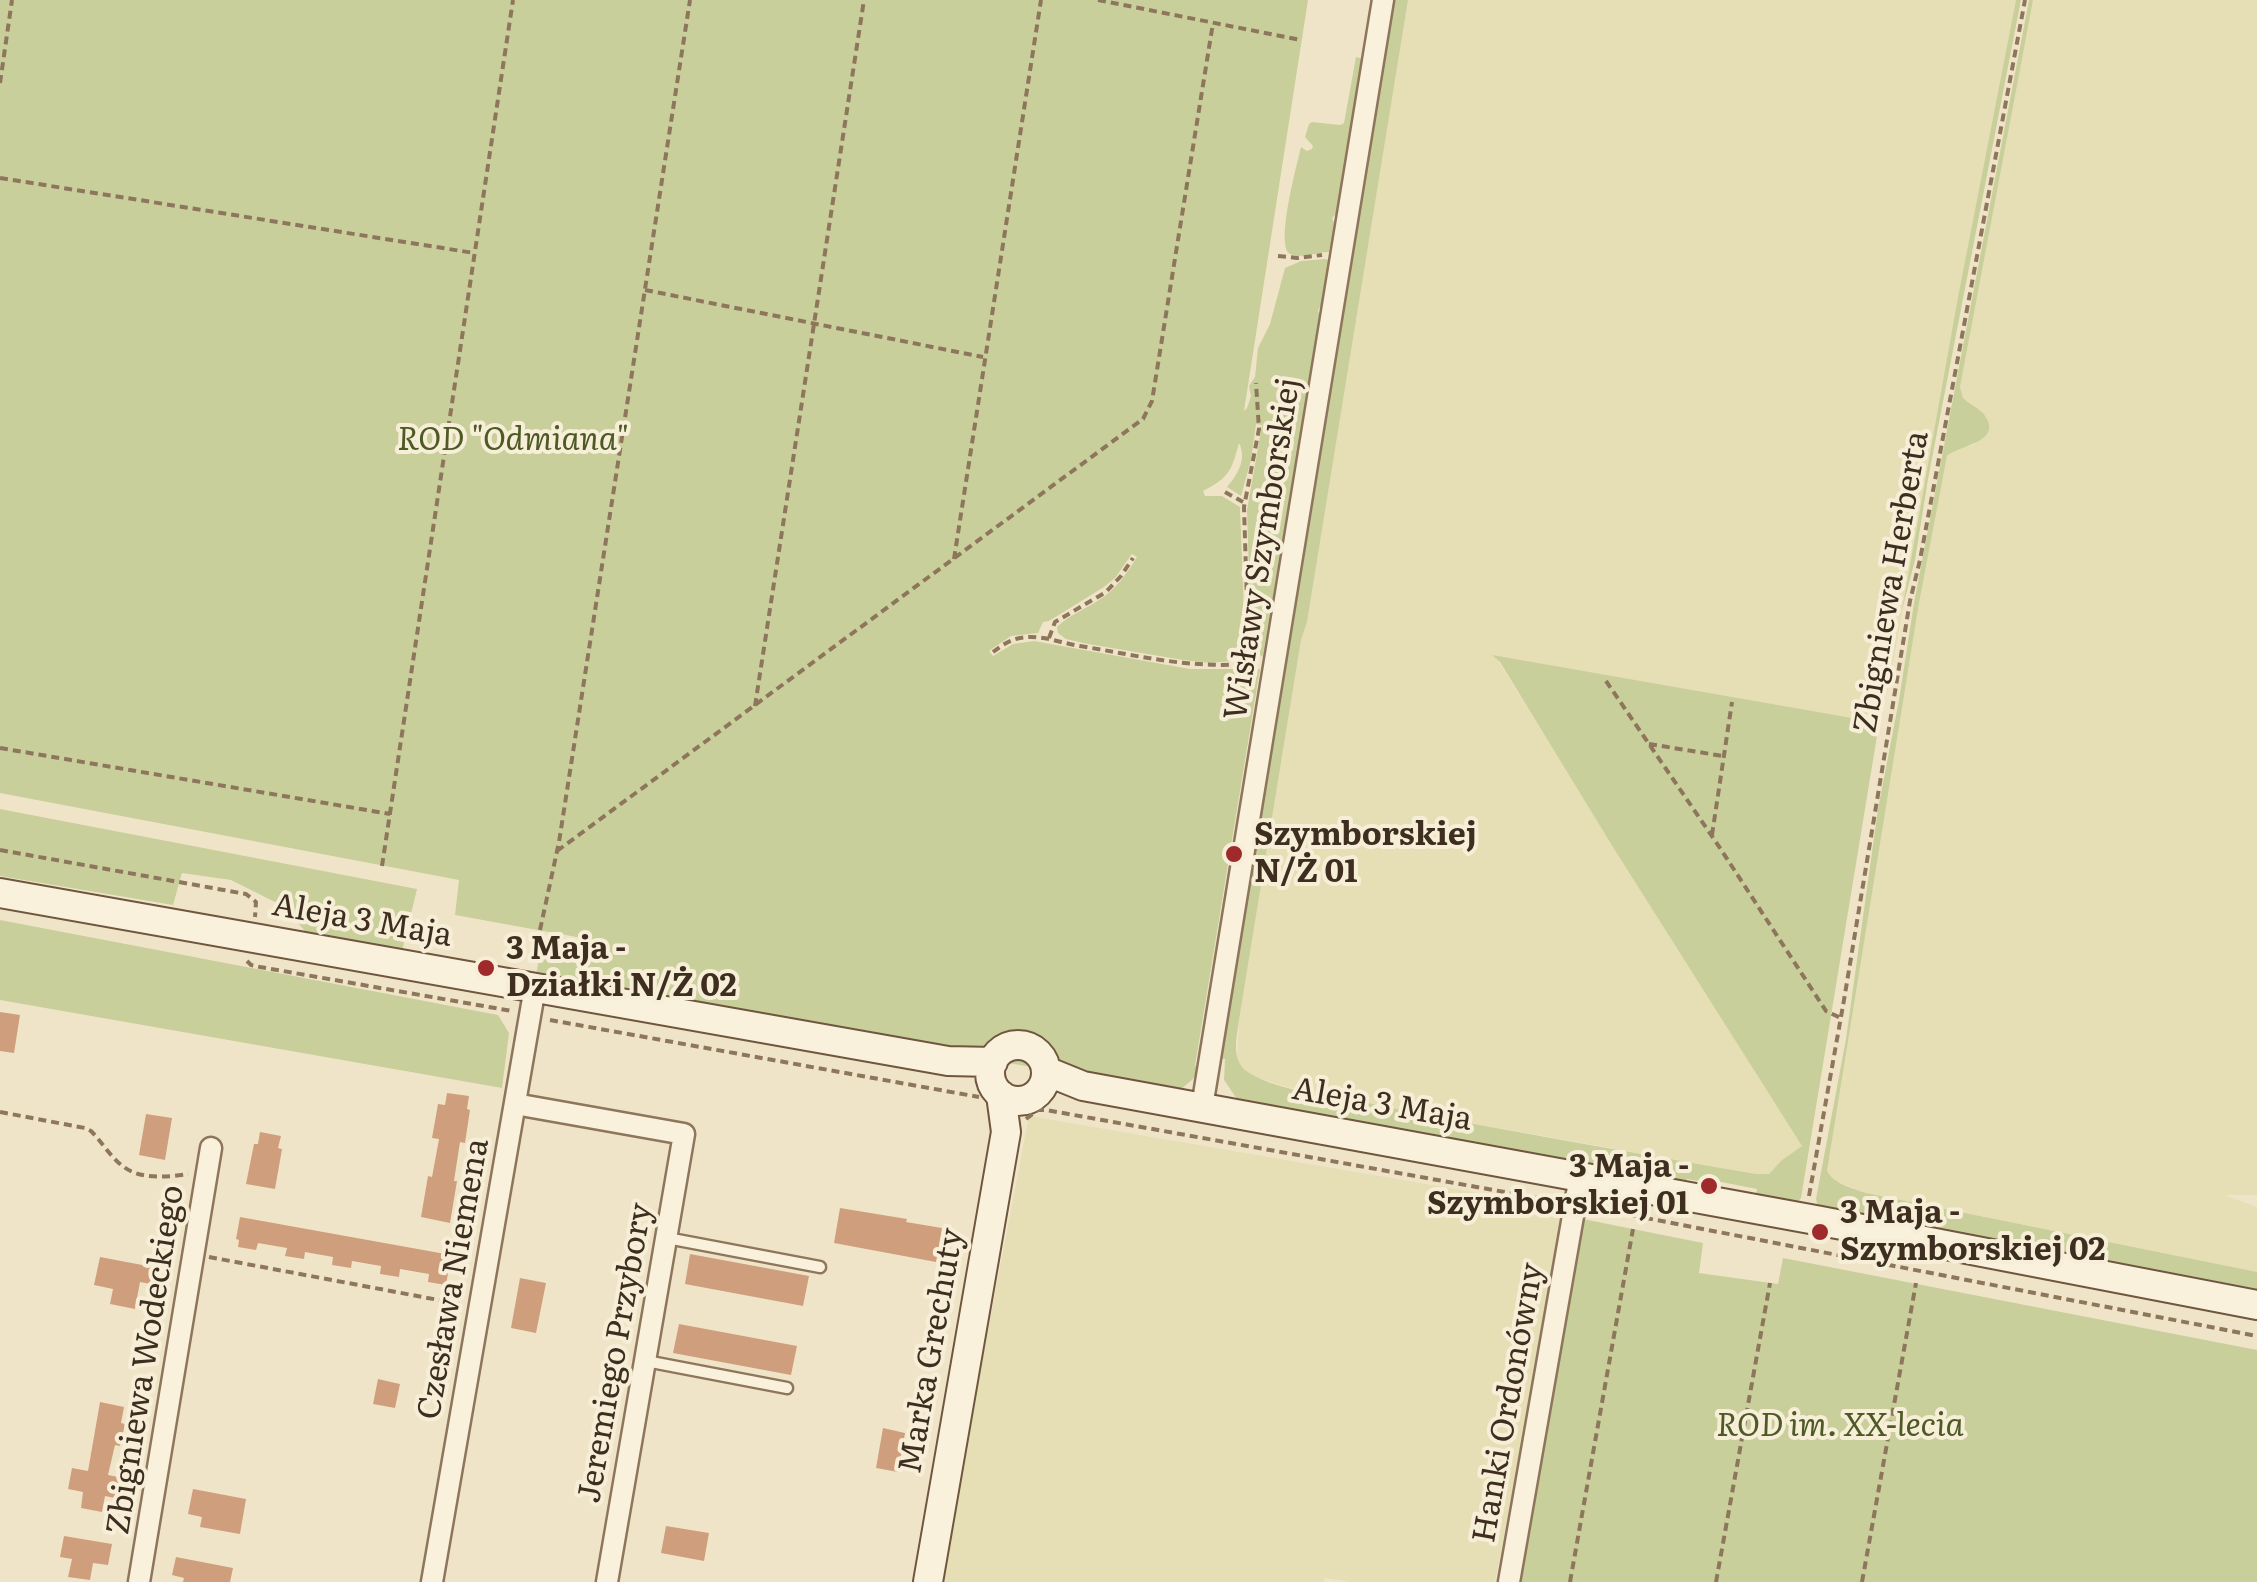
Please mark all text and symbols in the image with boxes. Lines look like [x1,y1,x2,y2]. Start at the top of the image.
street label: Wisławy Szymborskiej [1217,375,1309,723]
park label: ROD "Odmiana" [397,422,629,460]
street label: Zbigniewa Herberta [1847,428,1937,736]
place label: Szymborskiej N/Ż 01 [1254,817,1477,892]
marker: Szymborskiej N/Ż 01 [1223,843,1245,865]
street label: Aleja 3 Maja [269,886,455,956]
place label: 3 Maja - Działki N/Ż 02 [506,931,737,1006]
marker: 3 Maja - Działki N/Ż 02 [475,957,497,979]
street label: Aleja 3 Maja [1289,1070,1475,1140]
street label: Czesława Niemena [410,1136,498,1422]
place label: 3 Maja - Szymborskiej 01 [1427,1149,1689,1224]
marker: 3 Maja - Szymborskiej 01 [1698,1175,1720,1197]
street label: Zbigniewa Wodeckiego [99,1183,193,1537]
place label: 3 Maja - Szymborskiej 02 [1840,1195,2106,1270]
street label: Jeremiego Przybory [571,1200,661,1506]
marker: 3 Maja - Szymborskiej 02 [1809,1221,1831,1243]
street label: Marka Grechuty [892,1225,972,1477]
street label: Hanki Ordonówny [1466,1260,1552,1546]
park label: ROD im. XX-lecia [1716,1408,1964,1446]

